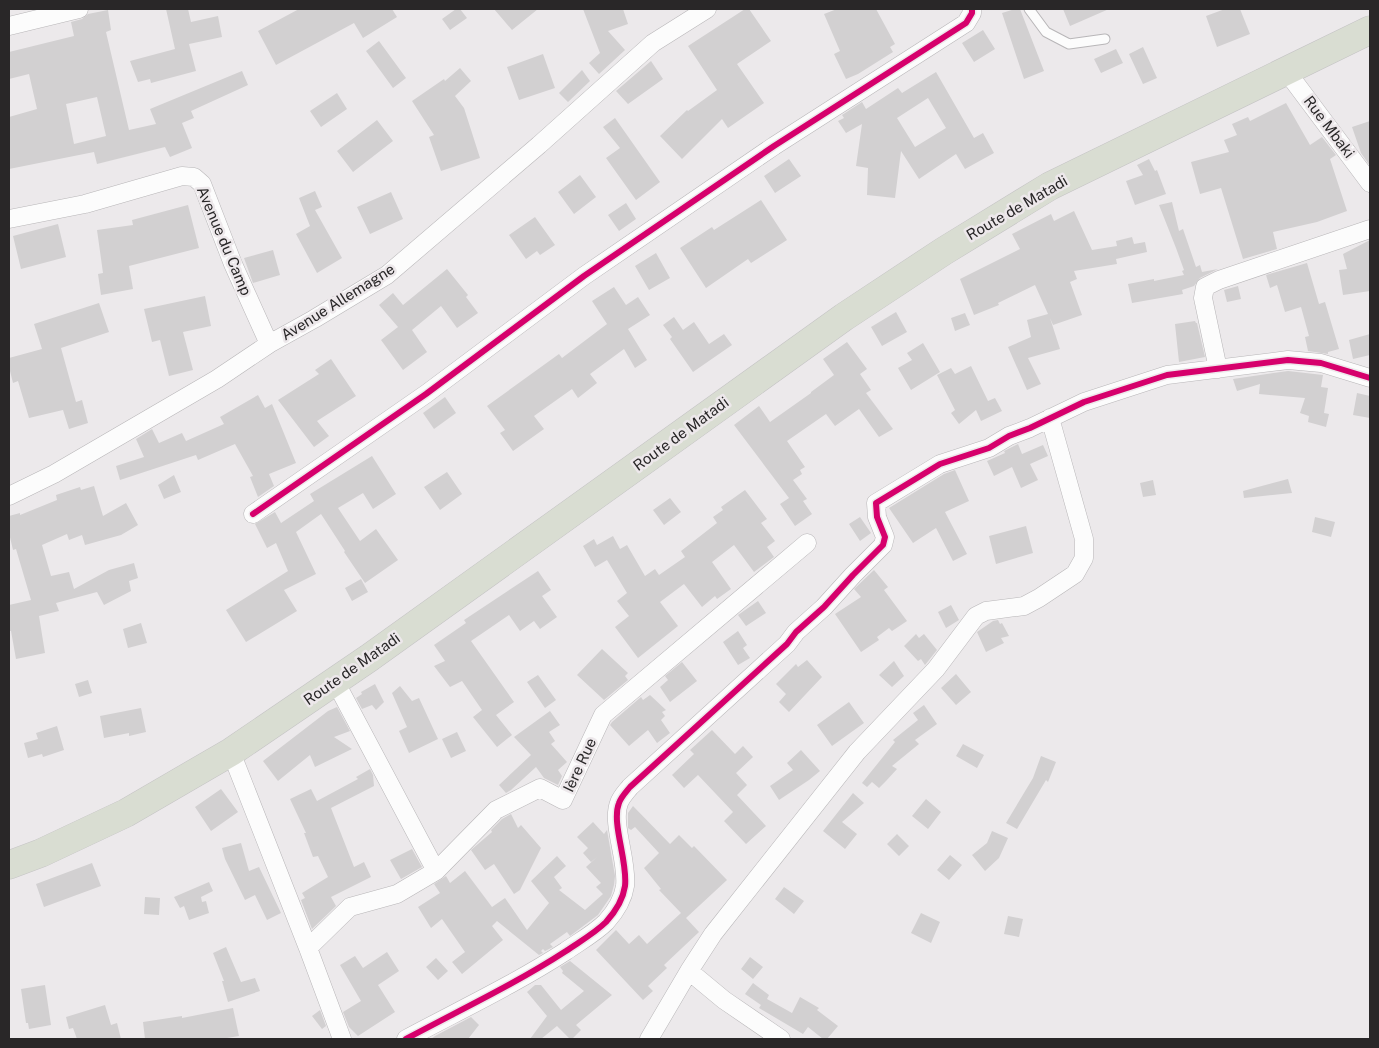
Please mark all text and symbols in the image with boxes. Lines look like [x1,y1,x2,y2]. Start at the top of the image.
street label: Rue Mbaki [1301,92,1358,161]
street label: Route de Matadi [963,172,1070,243]
street label: Avenue du Camp [194,184,255,298]
street label: Avenue Allemagne [278,260,398,343]
street label: Route de Matadi [630,393,732,474]
street label: Route de Matadi [300,629,403,708]
street label: Ière Rue [560,735,599,795]

